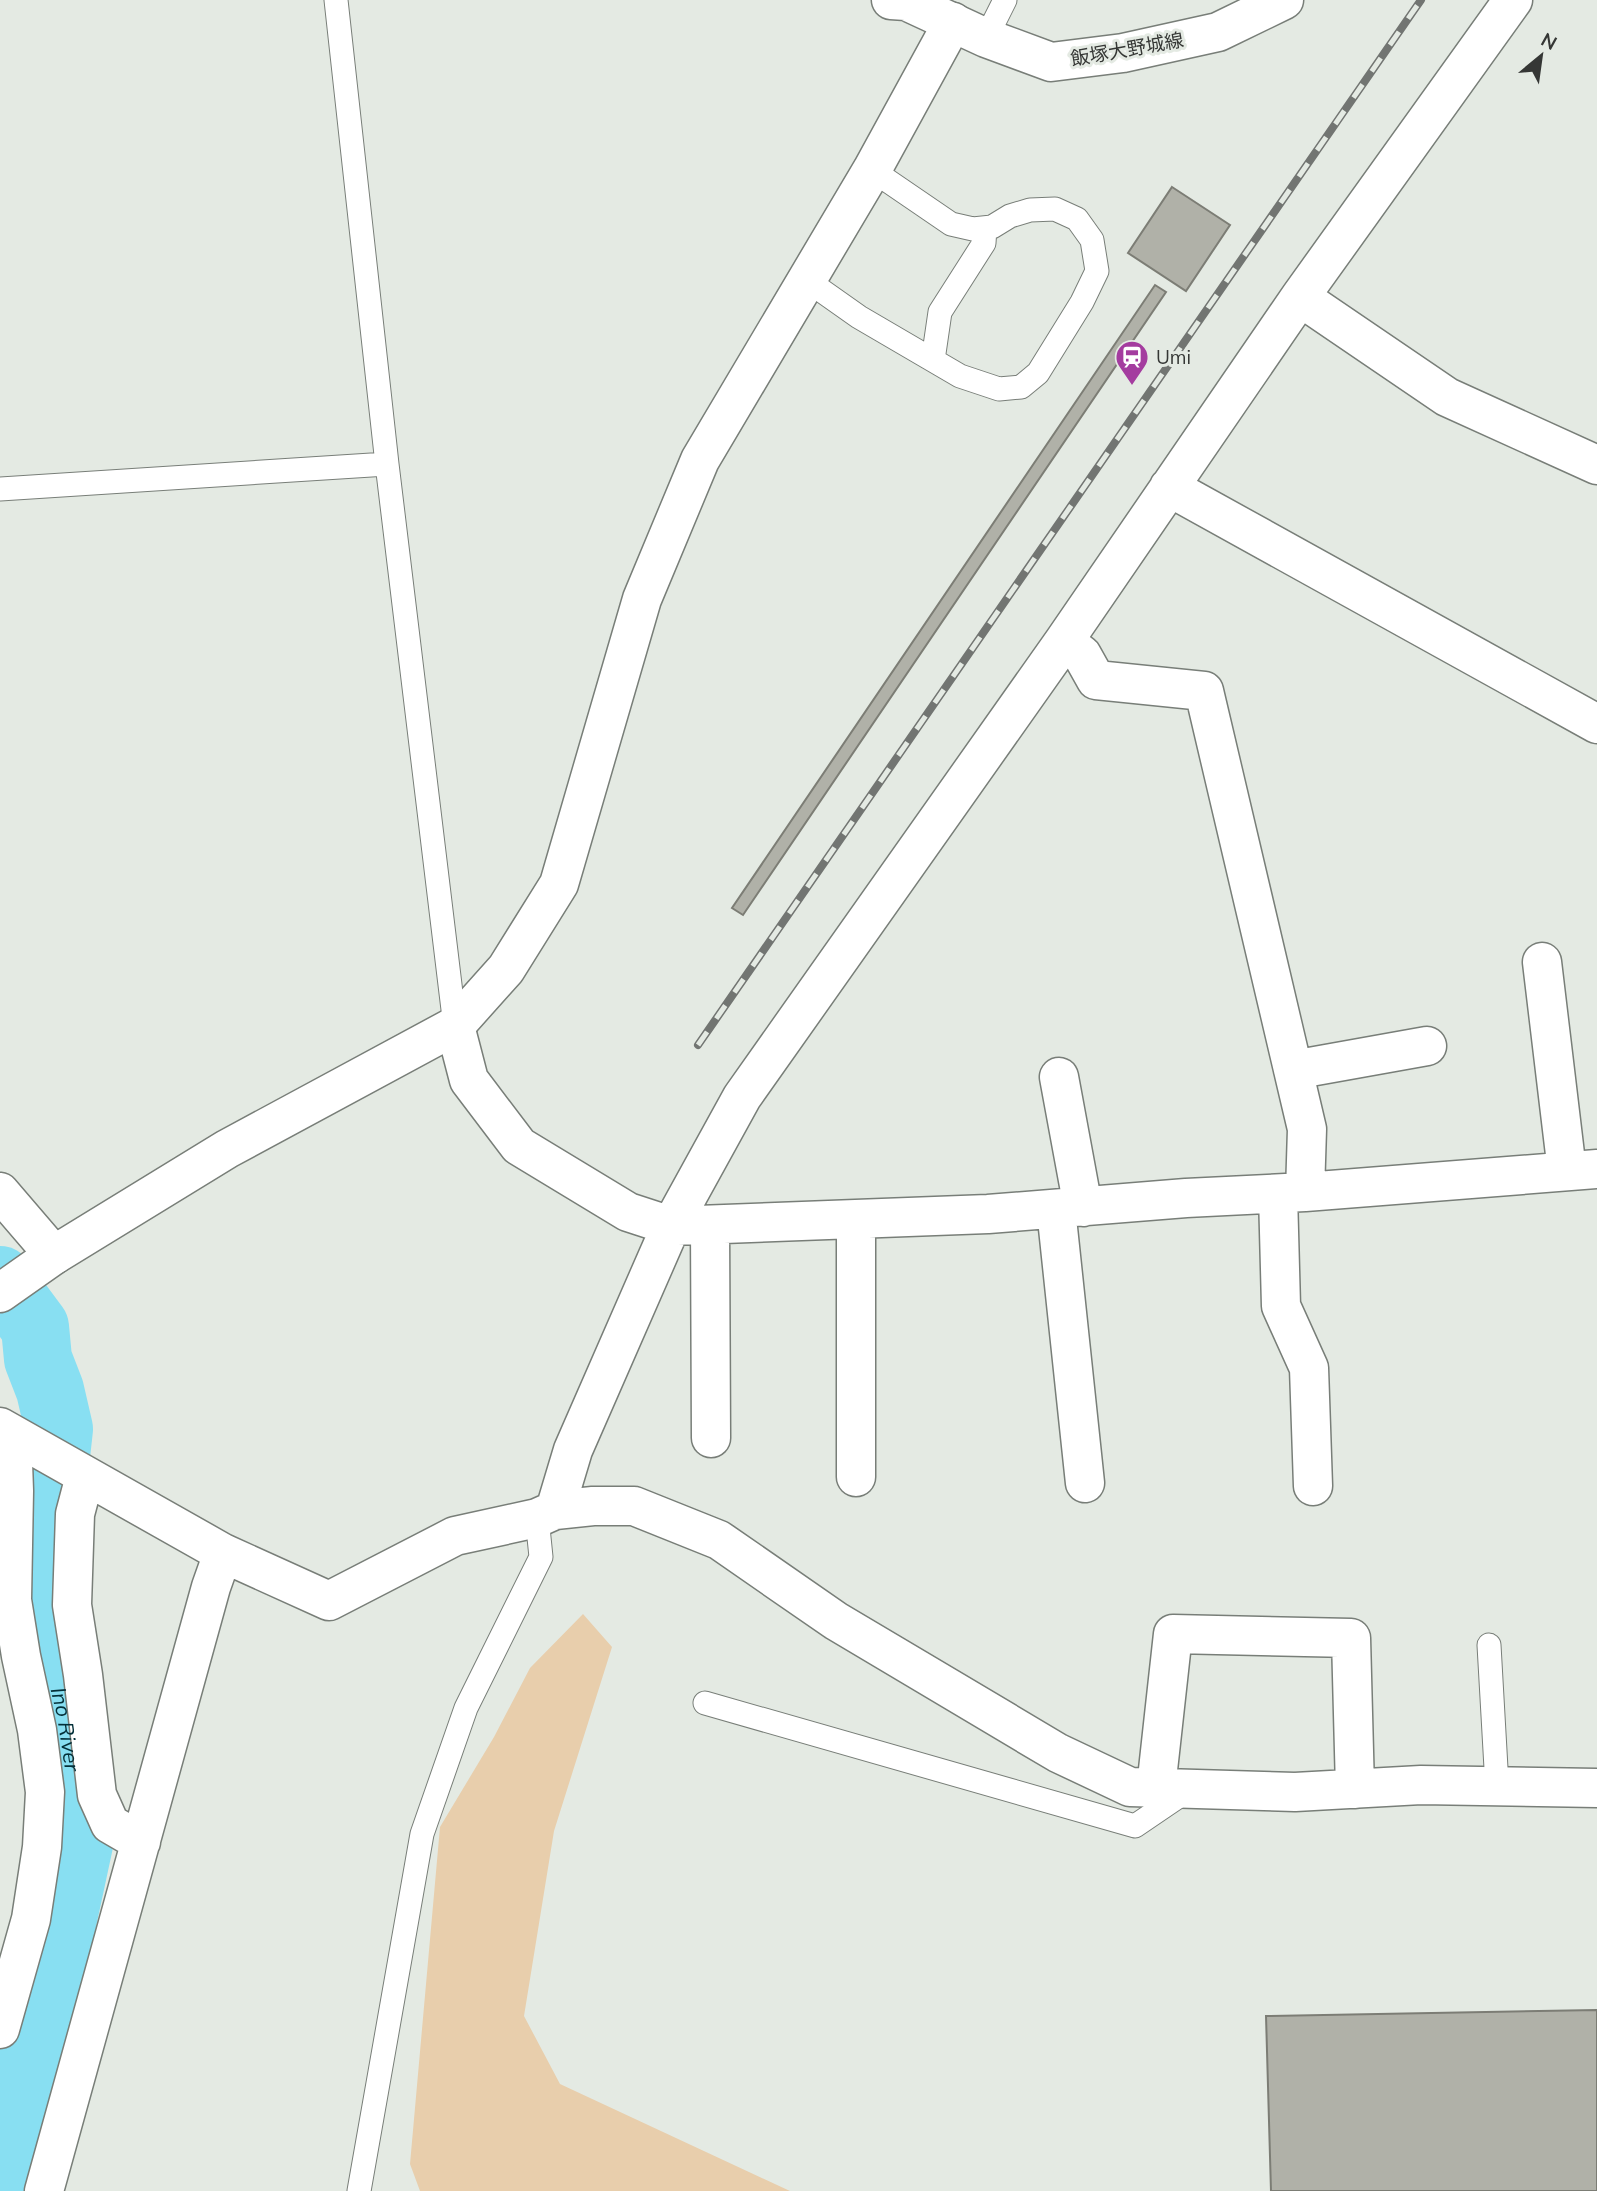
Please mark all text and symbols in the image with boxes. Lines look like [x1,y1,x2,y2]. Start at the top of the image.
north arrow [1506,21,1576,91]
street label: 飯塚大野城線 [1069,27,1185,71]
text: N [1537,27,1561,55]
station icon: Umi [1113,338,1151,387]
place label: Umi [1156,345,1191,369]
water label: Ino River [46,1684,86,1774]

